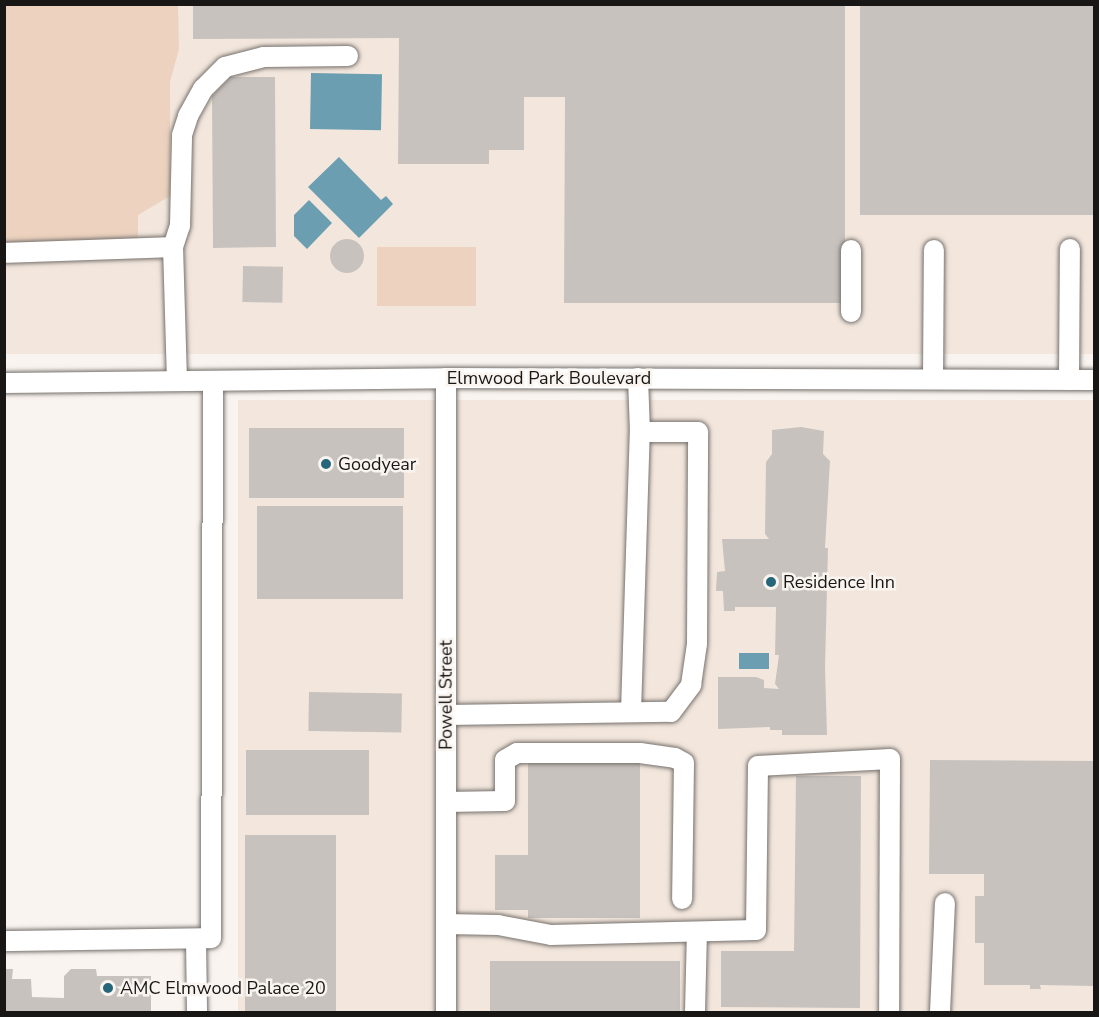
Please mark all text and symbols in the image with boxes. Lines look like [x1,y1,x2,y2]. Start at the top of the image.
street label: Elmwood Park Boulevard [447,367,651,389]
place label: Goodyear [338,453,416,475]
marker: Goodyear [319,457,333,471]
place label: Residence Inn [783,571,895,593]
marker: Residence Inn [764,575,778,589]
street label: Powell Street [435,640,457,750]
place label: AMC Elmwood Palace 20 [120,977,326,999]
marker: AMC Elmwood Palace 20 [101,981,115,995]

